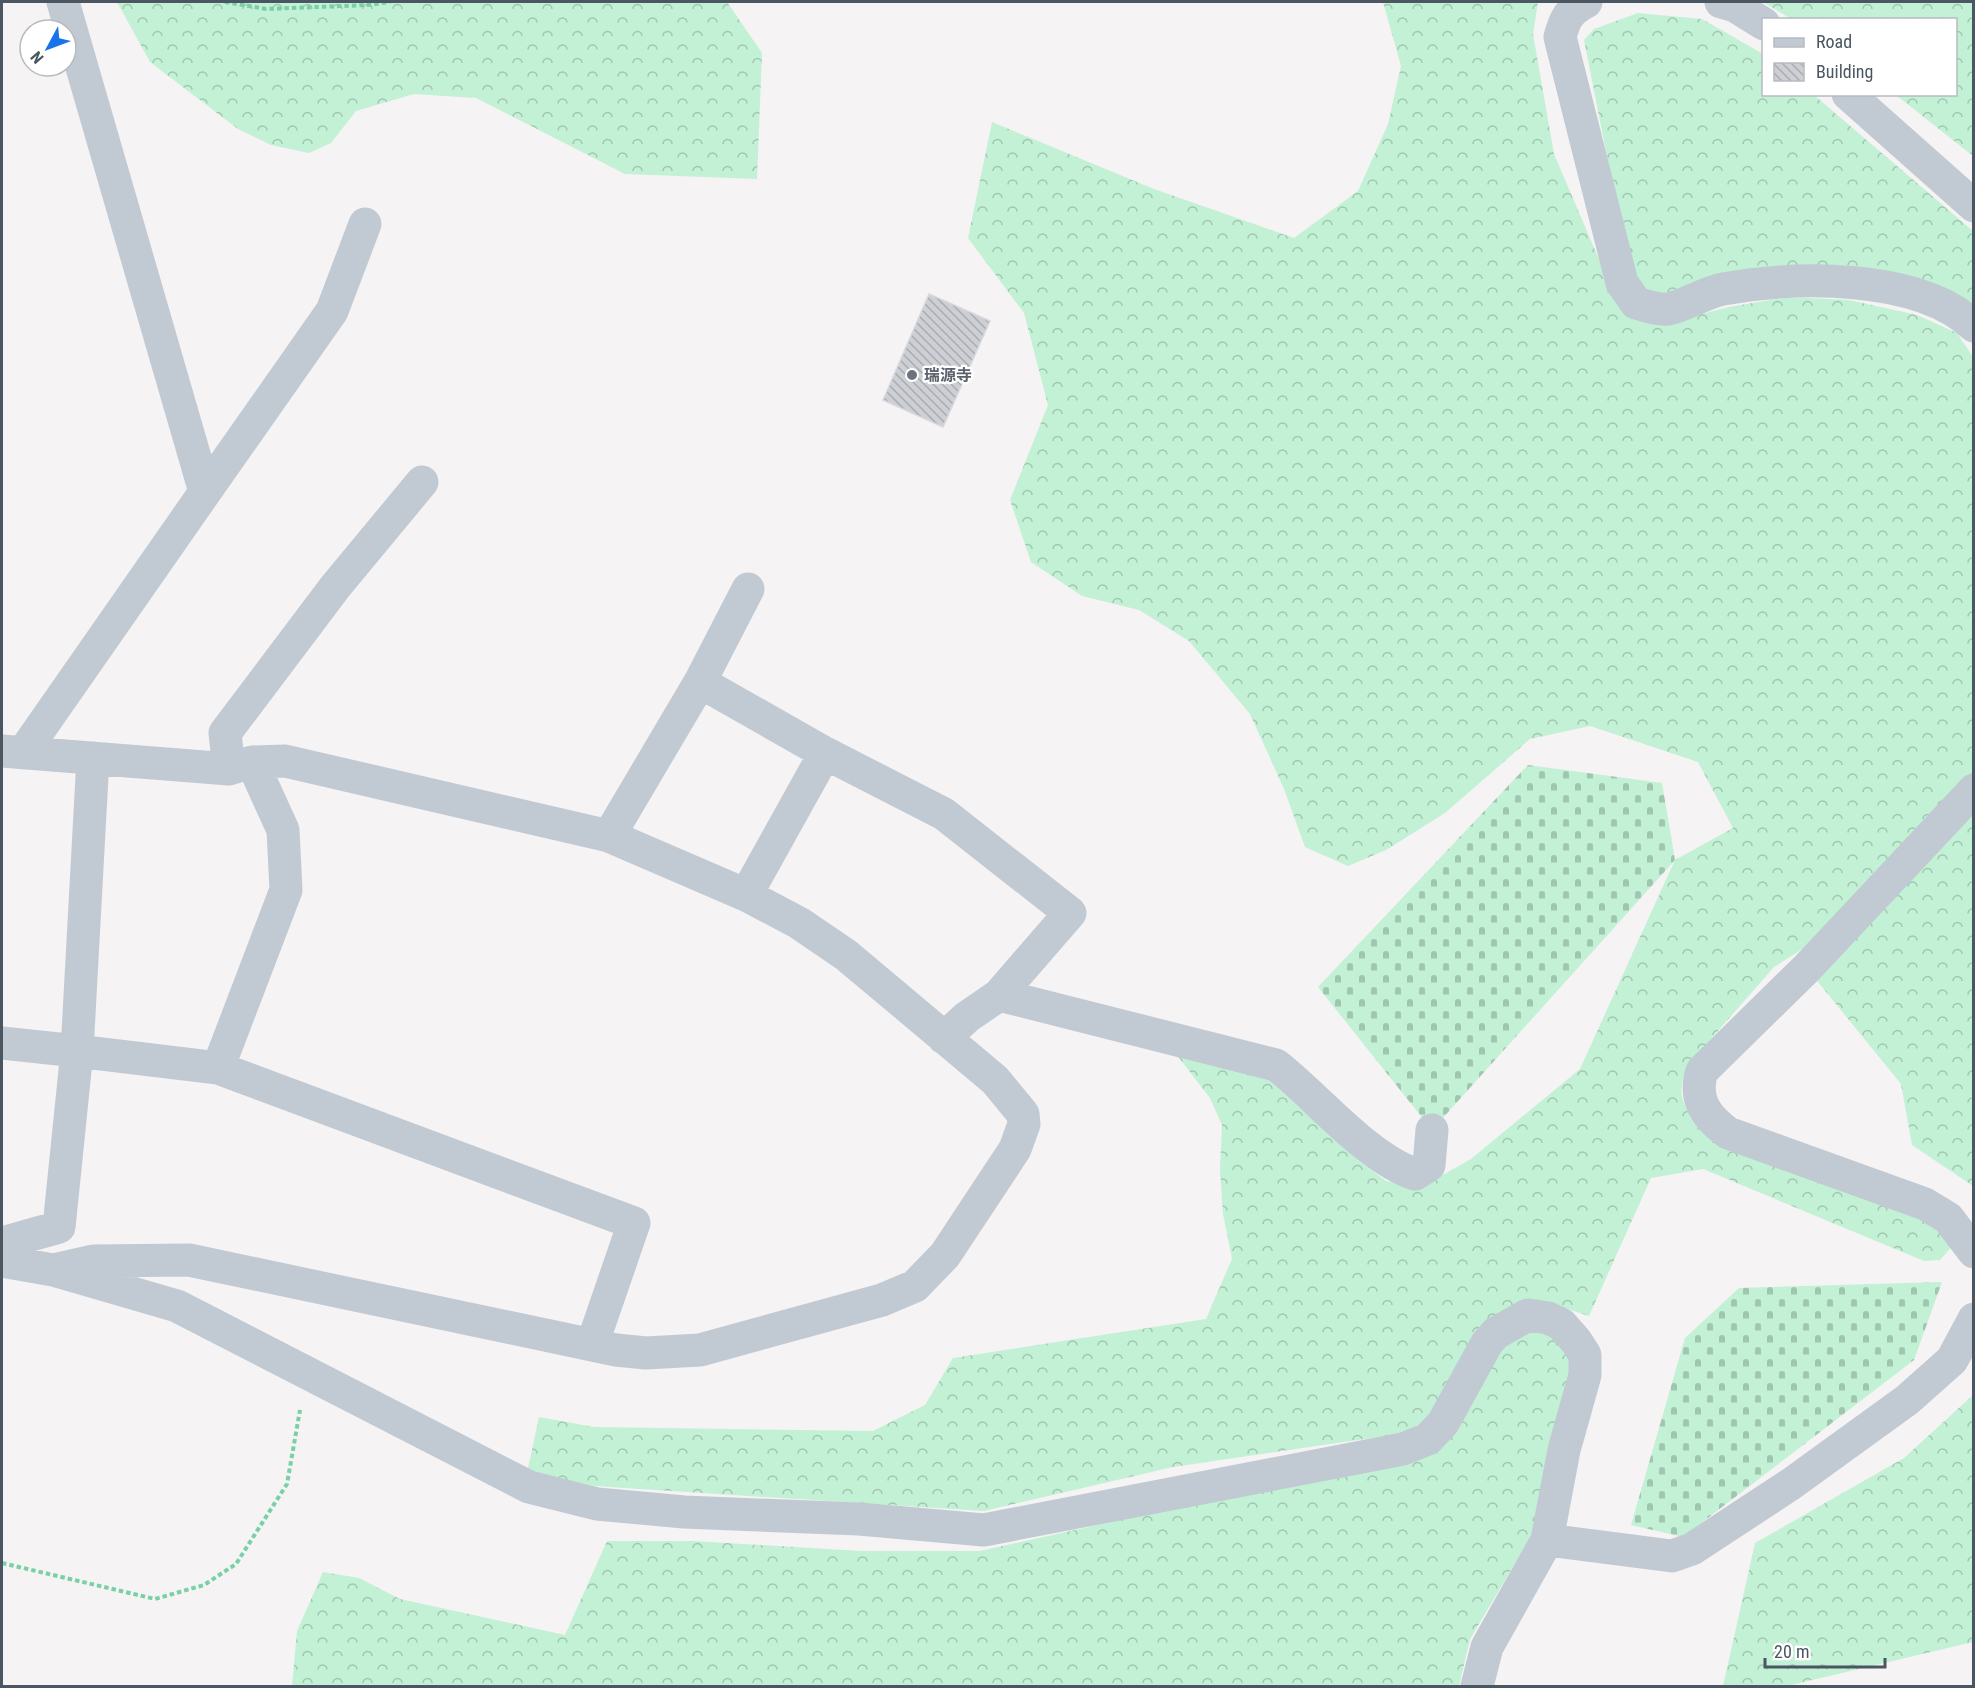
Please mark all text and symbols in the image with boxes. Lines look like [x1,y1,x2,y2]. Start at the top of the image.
north arrow [18,18,78,78]
legend [1762,18,1957,96]
text: Road [1816,31,1852,52]
text: N [27,48,47,67]
text: Building [1816,61,1873,82]
place label: 瑞源寺 [924,366,972,385]
marker: 瑞源寺 [905,368,919,382]
scale bar [1765,1631,1885,1669]
text: 20 m [1774,1641,1809,1662]

